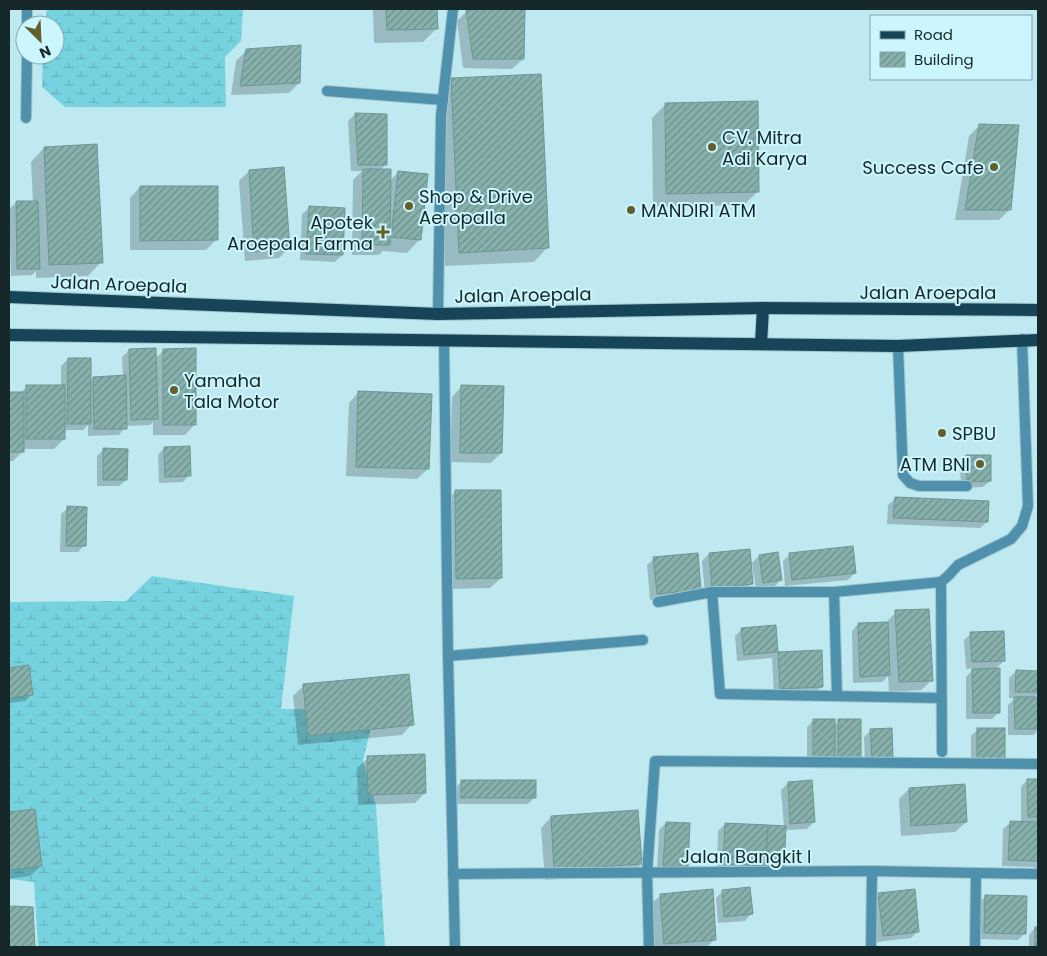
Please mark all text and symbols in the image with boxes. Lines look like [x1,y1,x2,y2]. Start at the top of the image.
north arrow [15,15,65,65]
legend [870,15,1032,80]
text: Road [914,24,953,45]
text: N [36,41,54,63]
text: Building [914,49,974,70]
place label: CV. Mitra Adi Karya [722,125,808,171]
marker: CV. Mitra Adi Karya [706,141,718,153]
place label: Success Cafe [862,155,984,180]
marker: Success Cafe [988,161,1000,173]
place label: Shop & Drive Aeropalla [419,184,533,230]
place label: MANDIRI ATM [641,198,756,223]
marker: Shop & Drive Aeropalla [403,200,415,212]
marker: MANDIRI ATM [625,204,637,216]
place label: Apotek Aroepala Farma [227,210,374,256]
marker: Apotek Aroepala Farma [377,226,389,238]
street label: Jalan Aroepala [50,269,188,299]
street label: Jalan Aroepala [859,280,997,305]
street label: Jalan Aroepala [454,281,592,309]
place label: Yamaha Tala Motor [184,368,279,414]
marker: Yamaha Tala Motor [168,384,180,396]
place label: SPBU [952,421,996,446]
marker: SPBU [936,427,948,439]
place label: ATM BNI [900,452,970,477]
marker: ATM BNI [974,458,986,470]
street label: Jalan Bangkit I [680,844,812,869]

